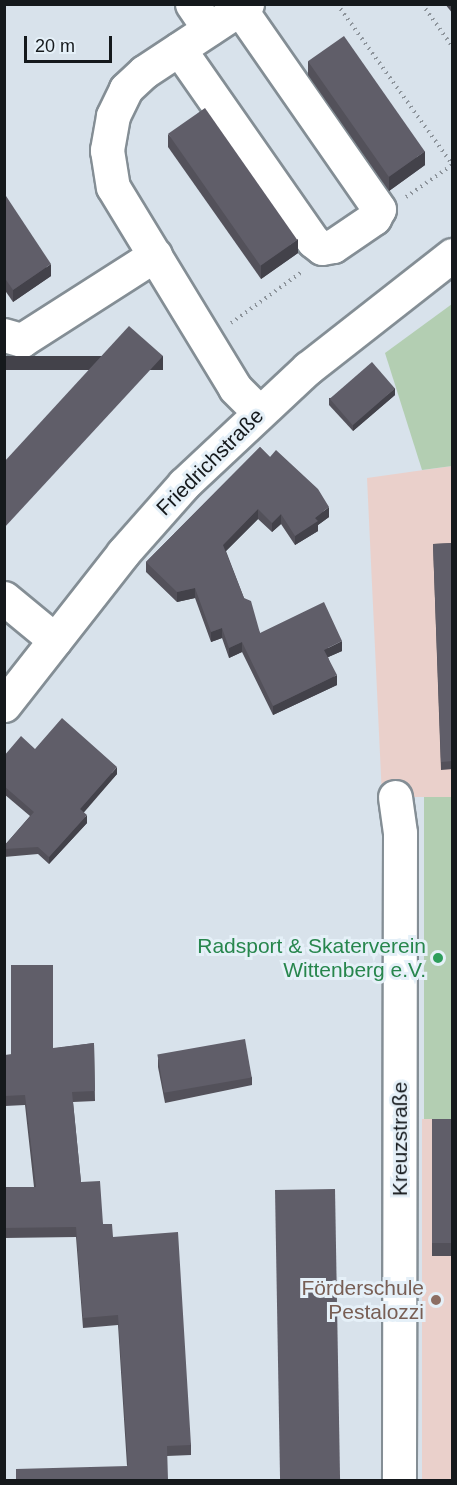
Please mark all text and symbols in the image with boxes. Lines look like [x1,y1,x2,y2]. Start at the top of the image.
scale bar [27,24,116,62]
text: 20 m [35,36,75,56]
street label: Friedrichstraße [151,403,269,521]
place label: Radsport & Skaterverein Wittenberg e.V. [197,933,426,983]
marker: Radsport & Skaterverein Wittenberg e.V. [431,951,445,965]
street label: Kreuzstraße [387,1082,413,1196]
place label: Förderschule Pestalozzi [301,1275,424,1325]
marker: Förderschule Pestalozzi [429,1293,443,1307]

